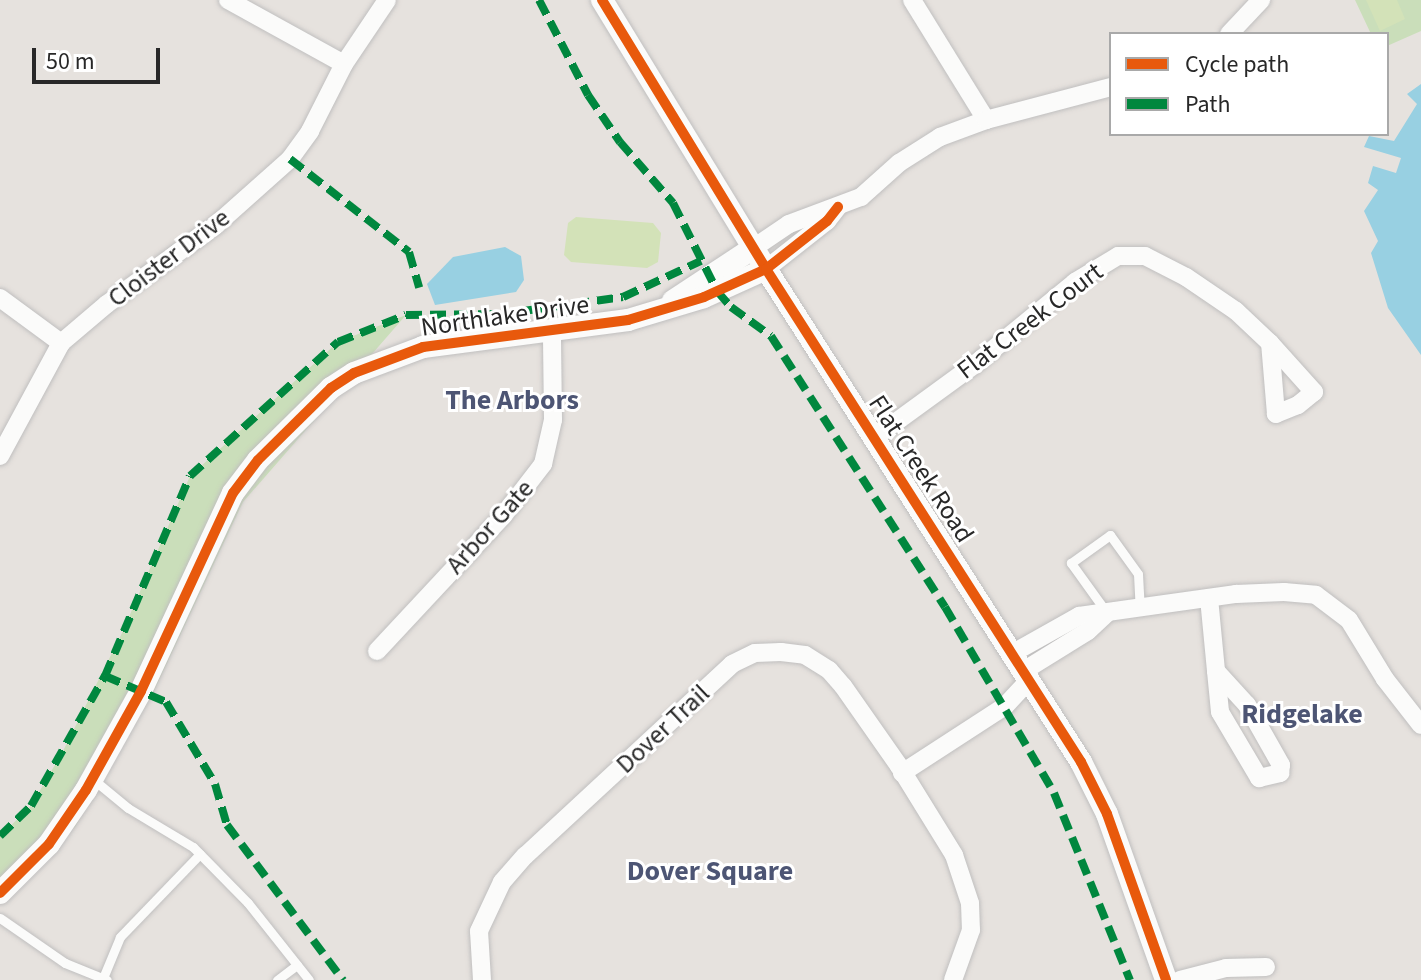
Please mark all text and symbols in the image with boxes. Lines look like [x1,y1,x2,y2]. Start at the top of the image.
scale bar [36,32,164,82]
legend [1109,32,1389,136]
text: 50 m [46,44,95,79]
text: Cycle path [1185,47,1289,82]
text: Path [1185,87,1231,122]
street label: Cloister Drive [102,202,236,314]
street label: Flat Creek Court [951,256,1109,386]
street label: Northlake Drive [419,289,591,343]
district label: The Arbors [445,383,579,417]
street label: Flat Creek Road [862,389,980,549]
street label: Arbor Gate [440,473,540,581]
street label: Dover Trail [610,678,716,780]
district label: Ridgelake [1241,697,1363,731]
district label: Dover Square [627,854,793,888]

